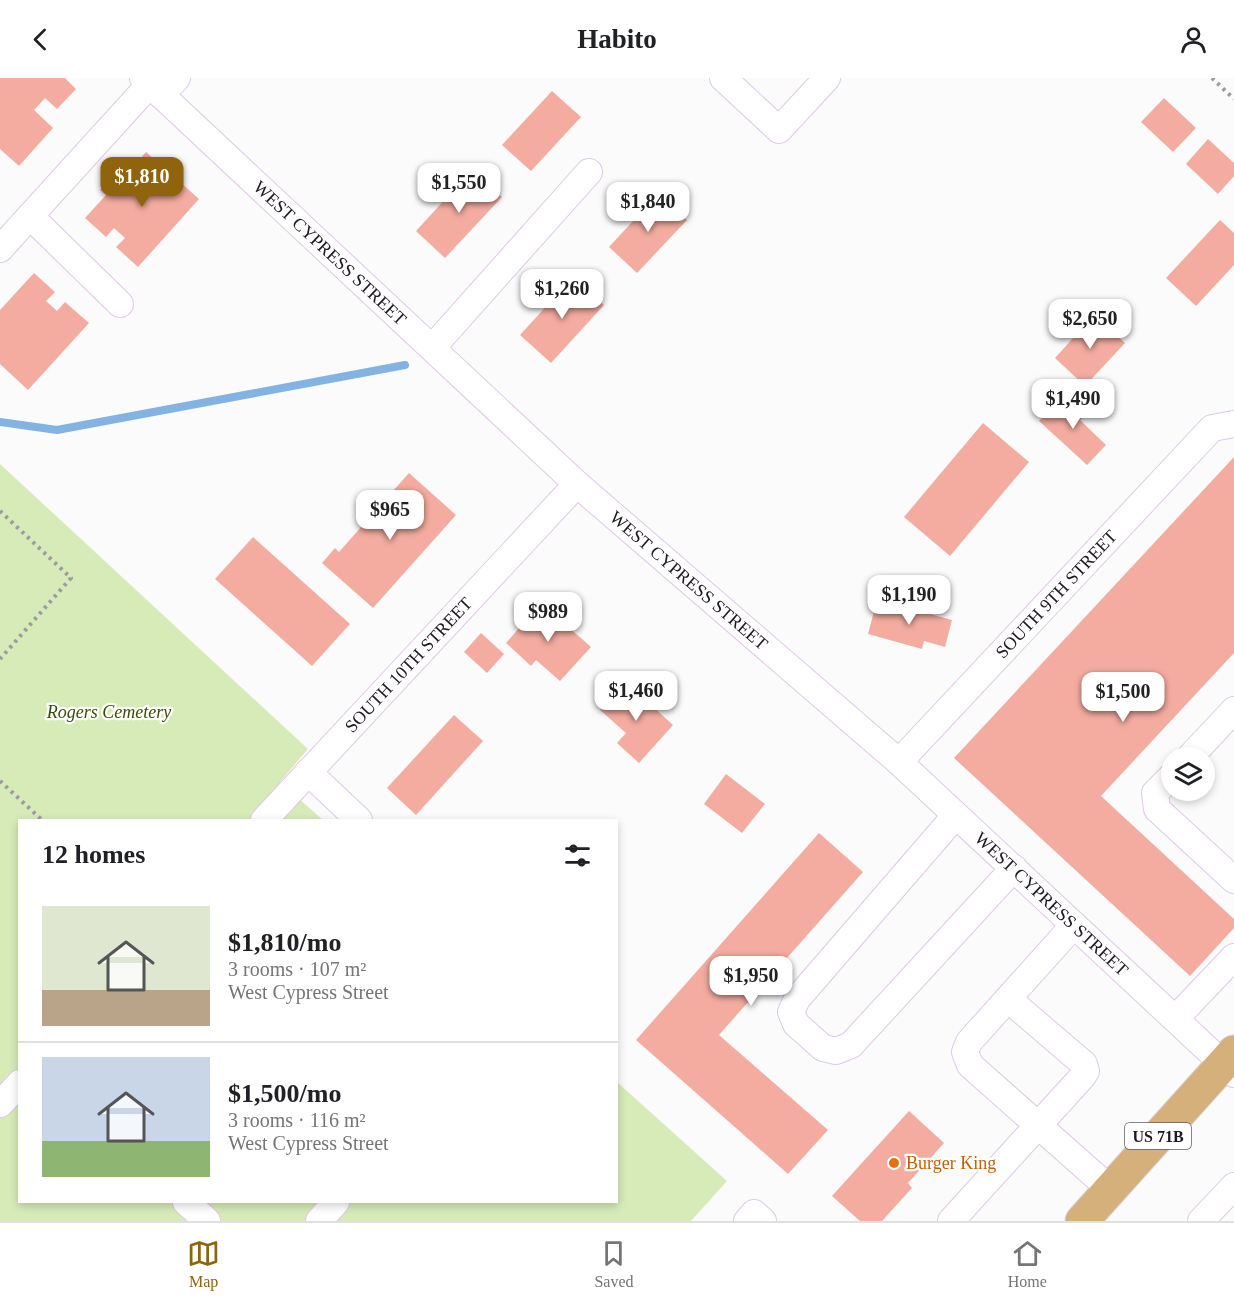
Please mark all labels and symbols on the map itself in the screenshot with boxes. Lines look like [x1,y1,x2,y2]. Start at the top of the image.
pin: $1,810 [93,157,191,208]
pin: $1,550 [410,163,508,214]
street label: WEST CYPRESS STREET [249,177,410,329]
pin: $1,840 [599,182,697,233]
pin: $1,260 [513,269,611,320]
pin: $2,650 [1041,299,1139,350]
pin: $1,490 [1024,379,1122,430]
pin: $965 [354,490,426,541]
street label: WEST CYPRESS STREET [606,507,772,654]
street label: SOUTH 9TH STREET [992,526,1121,662]
pin: $1,190 [860,575,958,626]
pin: $989 [512,592,584,643]
street label: SOUTH 10TH STREET [341,593,476,736]
pin: $1,460 [587,671,685,722]
pin: $1,500 [1074,672,1172,723]
park label: Rogers Cemetery [46,702,171,722]
street label: WEST CYPRESS STREET [971,828,1132,980]
pin: $1,950 [702,956,800,1007]
road number: US 71B [1125,1123,1191,1149]
place label: Burger King [906,1153,996,1173]
marker: Burger King [887,1156,901,1170]

